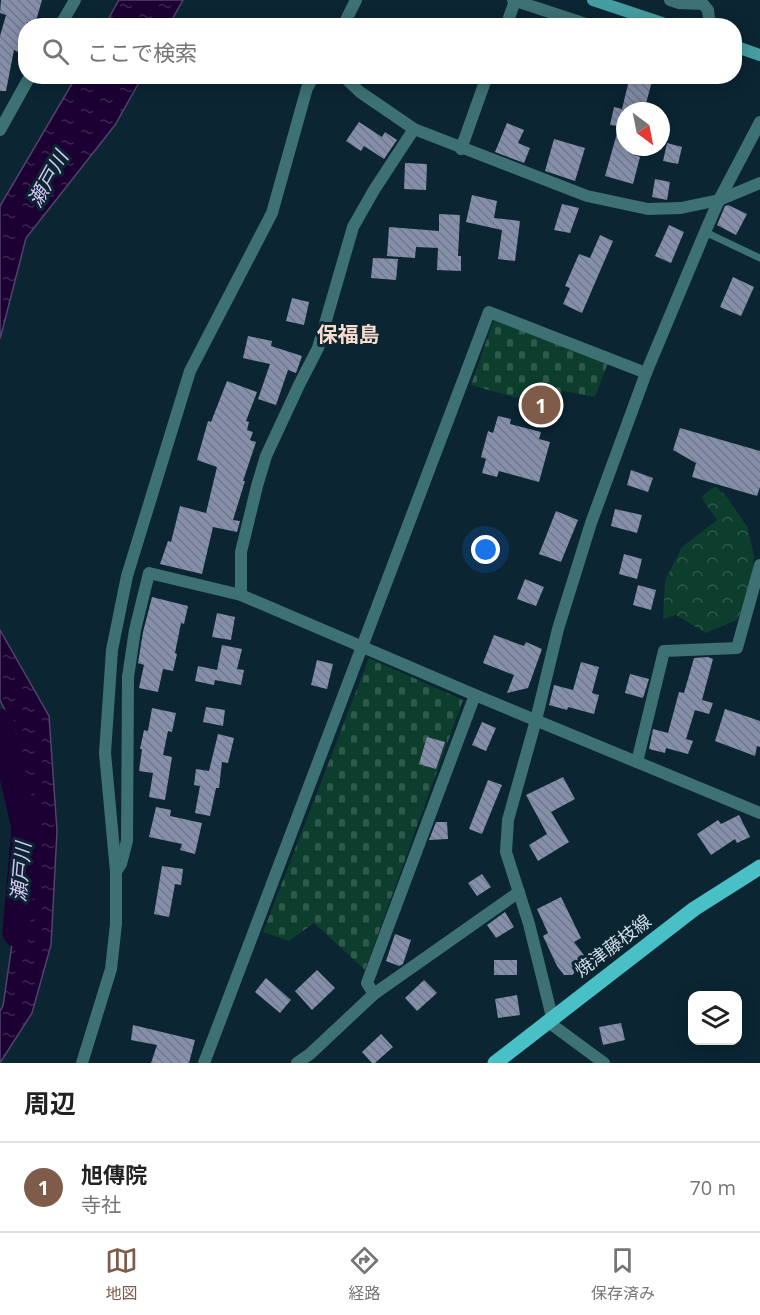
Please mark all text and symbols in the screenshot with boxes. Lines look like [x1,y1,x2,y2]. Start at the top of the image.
search box [18,18,742,84]
icon: search [39,35,72,68]
text: ここで検索 [87,37,197,67]
north arrow [616,102,670,156]
water label: 瀬戸川 [21,144,75,212]
district label: 保福島 [317,320,380,348]
pin: 1 [522,382,560,428]
your location [471,535,500,564]
water label: 瀬戸川 [4,839,37,903]
street label: 焼津藤枝線 [569,909,656,982]
map controls [688,991,742,1045]
button: layers [688,991,742,1045]
text: 周辺 [24,1085,76,1121]
text: 旭傳院 [81,1159,147,1189]
text: 1 [38,1174,49,1201]
text: 70 m [689,1174,736,1201]
text: 寺社 [81,1191,121,1218]
tab: 地図 [105,1244,138,1304]
tab: 経路 [348,1244,381,1304]
tab: 保存済み [591,1244,655,1304]

